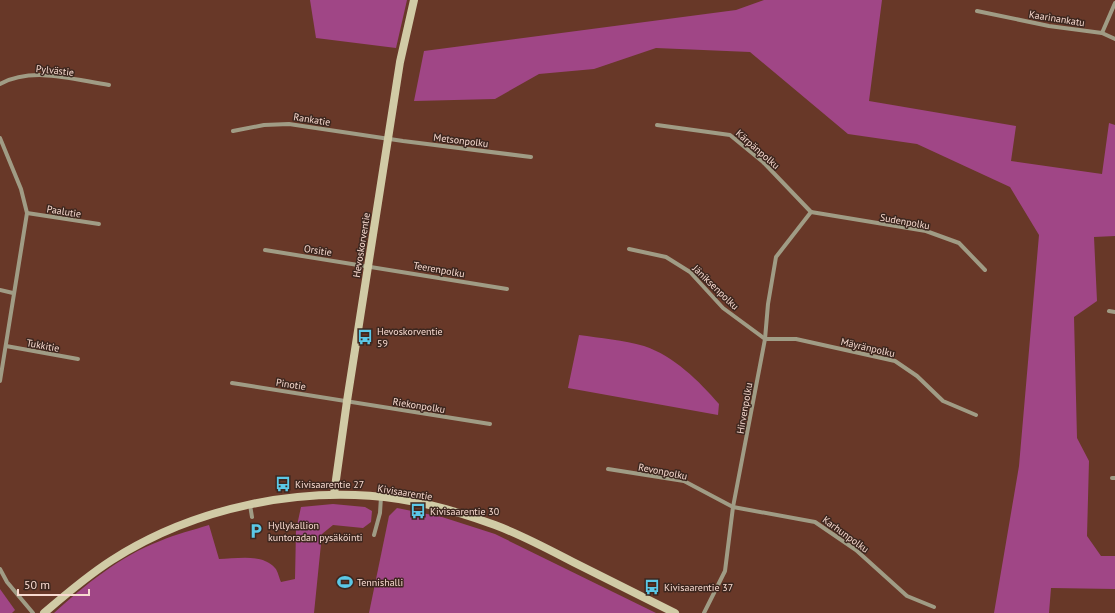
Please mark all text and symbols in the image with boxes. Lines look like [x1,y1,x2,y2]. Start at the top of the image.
street label: Kaarinankatu [1028,8,1086,29]
street label: Pylvästie [35,62,75,79]
street label: Rankatie [293,110,331,129]
street label: Kärpänpolku [733,127,782,172]
street label: Metsonpolku [433,131,489,150]
street label: Paalutie [46,202,82,221]
street label: Sudenpolku [879,211,931,232]
street label: Hevoskorventie [350,212,373,279]
street label: Orsitie [303,242,333,259]
street label: Teerenpolku [412,259,466,280]
street label: Jäniksenpolku [689,261,742,313]
place label: Hevoskorventie 59 [377,325,443,350]
bus stop icon: Hevoskorventie 59 [356,328,374,346]
street label: Mäyränpolku [840,335,896,360]
street label: Tukkitie [25,336,60,355]
street label: Pinotie [275,376,307,393]
street label: Hirvenpolku [734,381,755,435]
street label: Riekonpolku [392,395,446,416]
street label: Revonpolku [637,460,689,483]
bus stop icon: Kivisaarentie 27 [274,475,292,493]
place label: Kivisaarentie 27 [295,478,364,491]
street label: Kivisaarentie [376,482,433,503]
bus stop icon: Kivisaarentie 30 [409,502,427,520]
place label: Kivisaarentie 30 [430,505,500,518]
street label: Karhunpolku [820,513,872,556]
place label: Hyllykallion kuntoradan pysäköinti [268,519,363,544]
parking icon: Hyllykallion kuntoradan pysäköinti [247,522,265,540]
scale bar [18,571,89,597]
sports icon: Tennishalli [336,573,354,591]
place label: Tennishalli [357,576,403,589]
text: 50 m [24,577,50,592]
bus stop icon: Kivisaarentie 37 [643,578,661,596]
place label: Kivisaarentie 37 [664,581,733,594]

